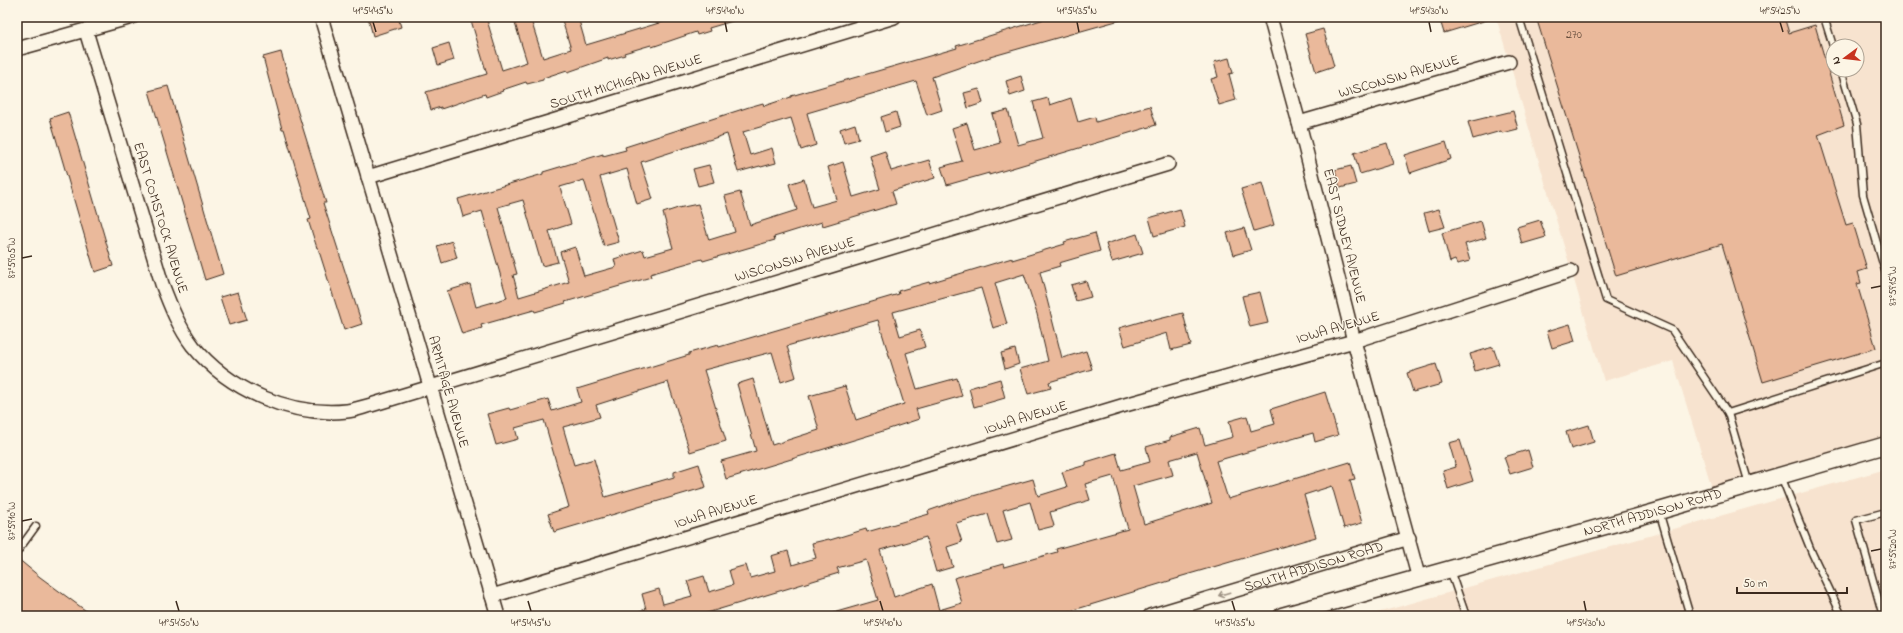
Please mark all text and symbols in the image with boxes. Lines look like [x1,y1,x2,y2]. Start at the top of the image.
text: 41°54'45"N [353,4,393,19]
text: 41°54'40"N [706,4,744,19]
text: 41°54'35"N [1057,4,1097,19]
text: 41°54'30"N [1410,4,1448,19]
text: 41°54'25"N [1760,4,1801,19]
house number: 270 [1566,26,1582,44]
north arrow [1825,38,1865,78]
street label: SOUTH MICHIGAN AVENUE [547,49,705,115]
street label: WISCONSIN AVENUE [1336,50,1462,104]
text: N [1828,55,1845,66]
street label: EAST COMSTOCK AVENUE [127,140,193,296]
street label: EAST SIDNEY AVENUE [1317,166,1371,306]
street label: WISCONSIN AVENUE [732,232,858,288]
text: 87°59'05"W [5,238,20,278]
text: 87°59'15"W [1886,266,1901,306]
street label: IOWA AVENUE [1294,306,1382,350]
street label: ARMITAGE AVENUE [422,333,474,451]
street label: IOWA AVENUE [982,395,1070,441]
street label: NORTH ADDISON ROAD [1581,483,1724,542]
street label: IOWA AVENUE [672,489,760,535]
text: 87°59'10"W [5,502,20,540]
text: 87°59'20"W [1886,529,1901,569]
street label: SOUTH ADDISON ROAD [1242,536,1386,598]
scale bar [1737,569,1847,595]
text: 50 m [1743,575,1767,593]
one-way arrow [1218,591,1231,598]
text: 41°54'50"N [159,616,199,631]
text: 41°54'45"N [511,616,551,631]
text: 41°54'40"N [864,616,902,631]
text: 41°54'35"N [1215,616,1255,631]
text: 41°54'30"N [1567,616,1605,631]

